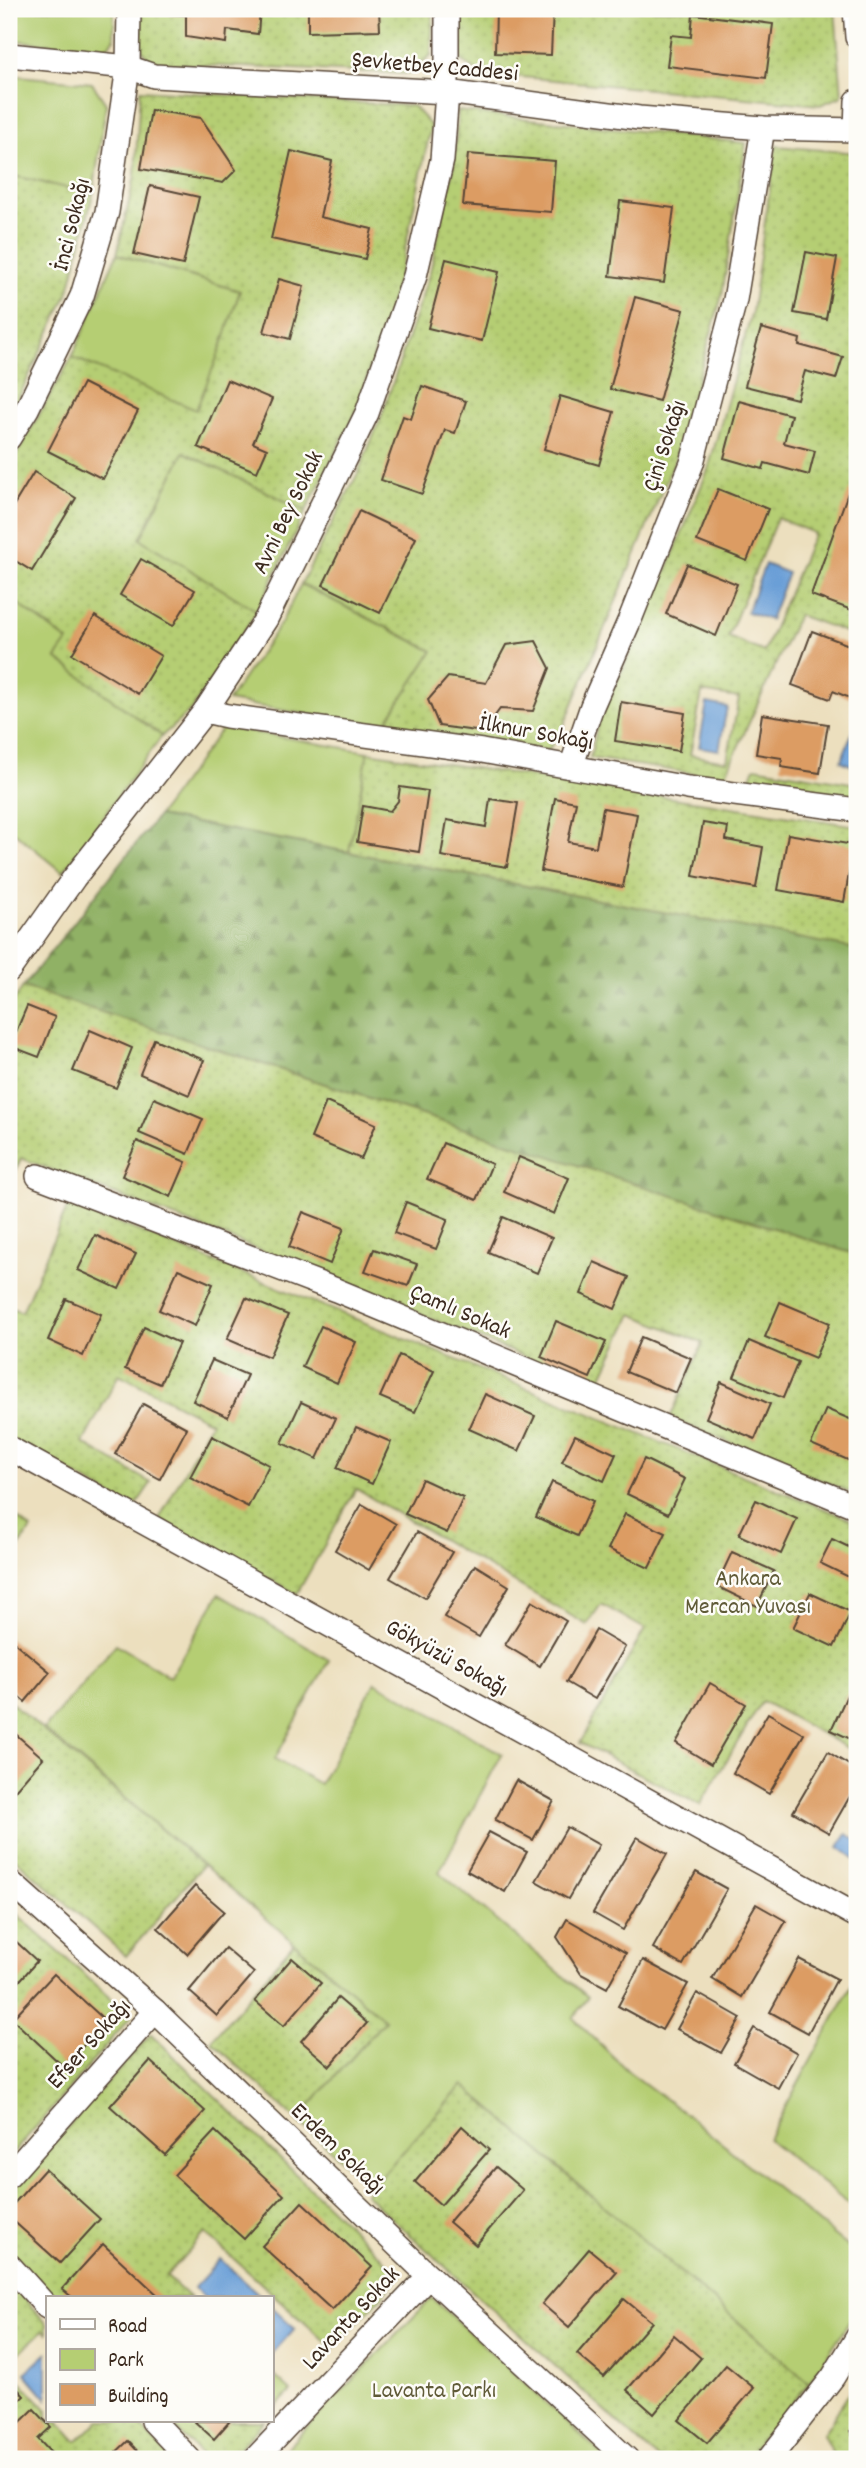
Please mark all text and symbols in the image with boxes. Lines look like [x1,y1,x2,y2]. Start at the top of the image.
street label: Şevketbey Caddesi [351,44,519,92]
street label: İnci Sokağı [45,175,101,275]
street label: Çini Sokağı [635,396,697,496]
street label: Avni Bey Sokak [244,446,334,580]
street label: İlknur Sokağı [476,707,596,761]
street label: Çamlı Sokak [404,1277,516,1349]
park label: Ankara Mercan Yuvası [685,1563,811,1625]
street label: Gökyüzü Sokağı [379,1611,513,1707]
street label: Efser Sokağı [40,1992,140,2098]
street label: Erdem Sokağı [282,2096,392,2204]
street label: Lavanta Sokak [295,2259,409,2379]
legend [46,2296,273,2422]
text: Road [108,2313,147,2343]
text: Park [108,2347,144,2377]
park label: Lavanta Parkı [372,2375,496,2409]
text: Building [108,2383,168,2413]

